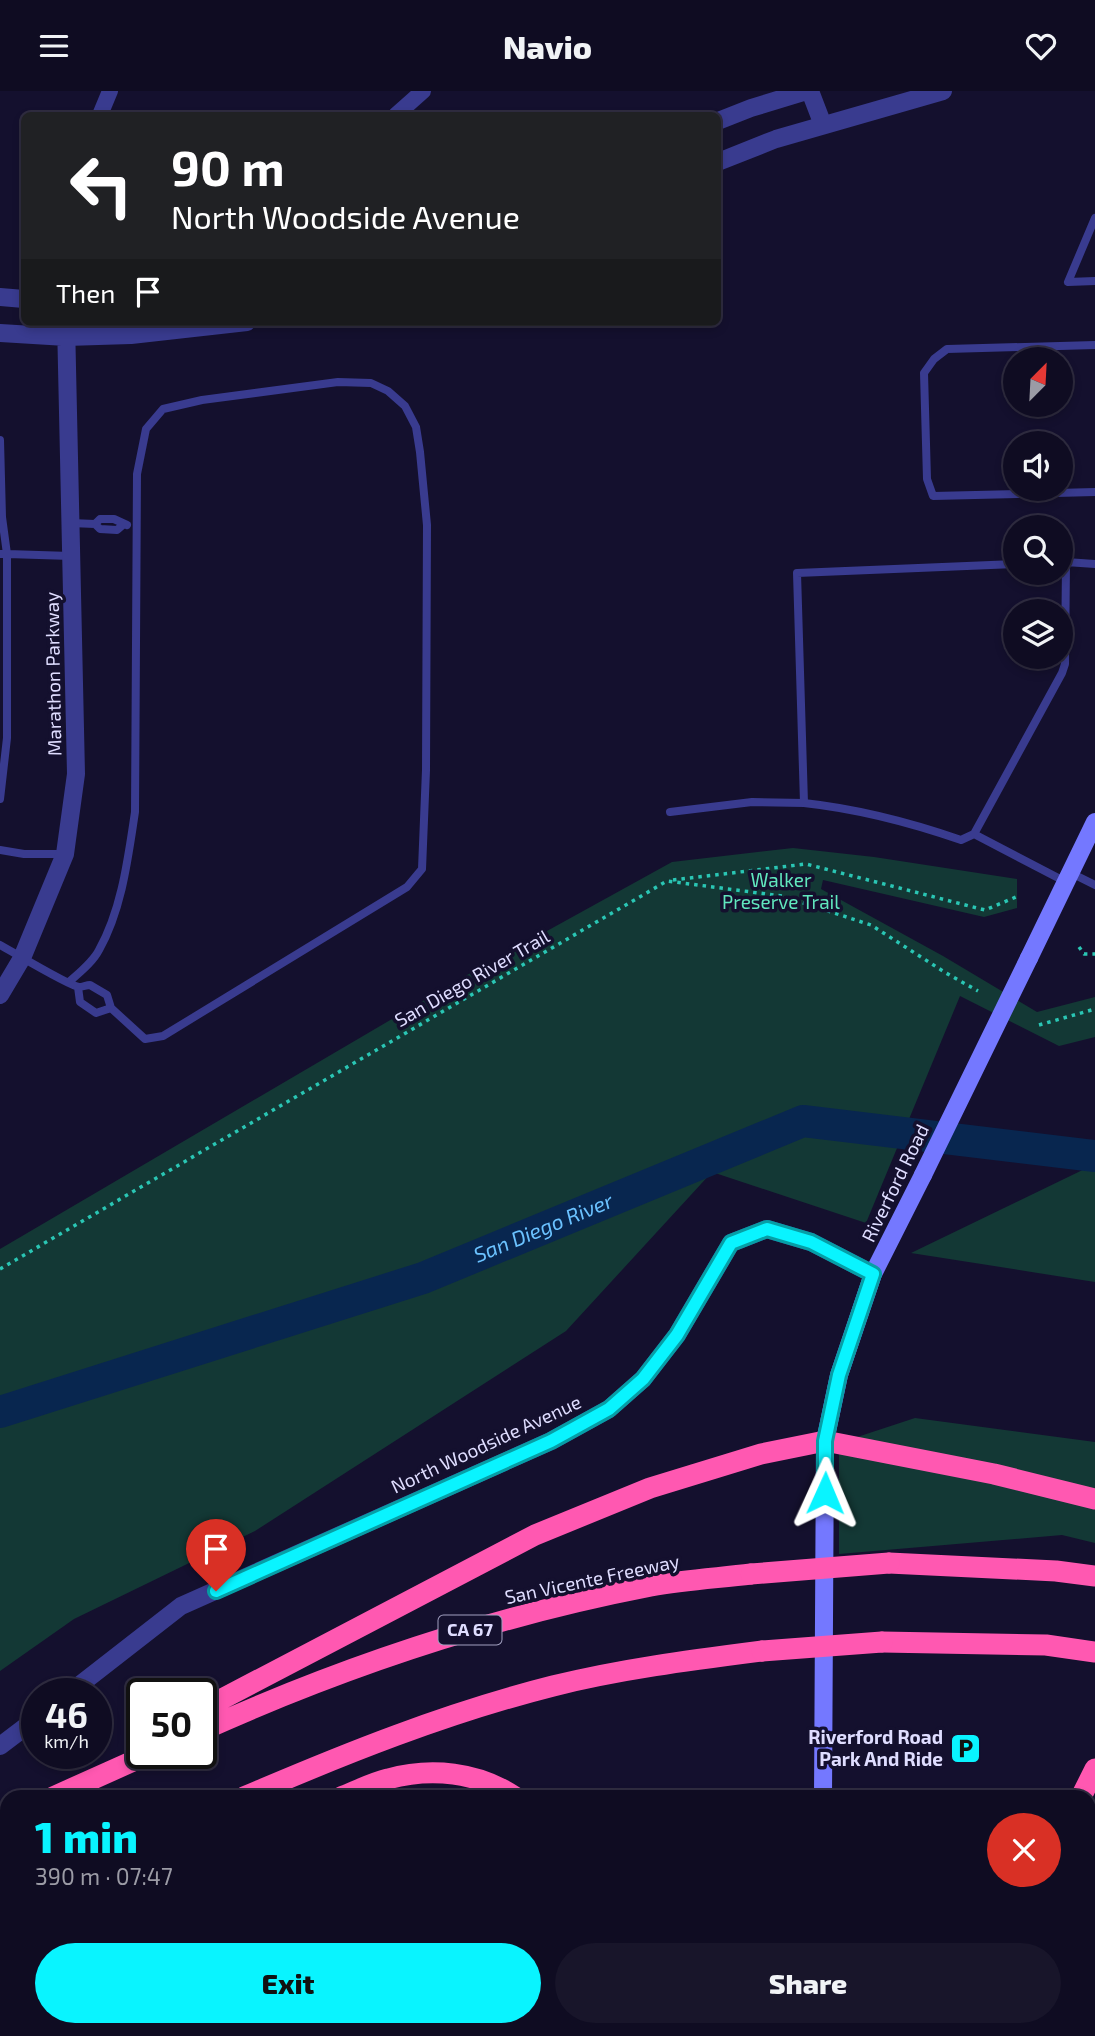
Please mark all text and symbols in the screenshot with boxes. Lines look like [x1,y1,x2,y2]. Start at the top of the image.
icon: menu [35,27,73,65]
text: Navio [503,27,592,65]
icon: heart [1022,27,1060,65]
text: 90 m [171,137,285,196]
icon: left [56,140,147,231]
text: North Woodside Avenue [171,197,520,235]
icon: arrive [129,273,167,311]
text: Then [56,277,115,308]
north arrow [1003,347,1073,417]
map controls [1003,347,1073,669]
button: sound [1003,431,1073,501]
button: search [1003,515,1073,585]
street label: Marathon Parkway [40,592,65,756]
button: layers [1003,599,1073,669]
park label: Walker Preserve Trail [722,868,840,913]
street label: San Diego River Trail [390,924,553,1031]
street label: Riverford Road [856,1120,933,1246]
water label: San Diego River [469,1187,617,1267]
street label: North Woodside Avenue [387,1389,585,1498]
position arrow [788,1456,862,1530]
pin [186,1519,246,1591]
icon: arrive [197,1530,235,1568]
street label: San Vicente Freeway [502,1549,681,1608]
road number: CA 67 [438,1615,502,1645]
speed limit sign: 50 [126,1678,217,1769]
text: 46 [45,1693,88,1735]
place label: Riverford Road Park And Ride [808,1725,943,1770]
text: km/h [44,1730,89,1752]
parking icon: Riverford Road Park And Ride [949,1731,983,1765]
text: 1 min [35,1811,138,1861]
button: close [987,1813,1061,1887]
text: 390 m · 07:47 [35,1862,173,1890]
button: Exit [35,1943,541,2023]
button: Share [555,1943,1061,2023]

